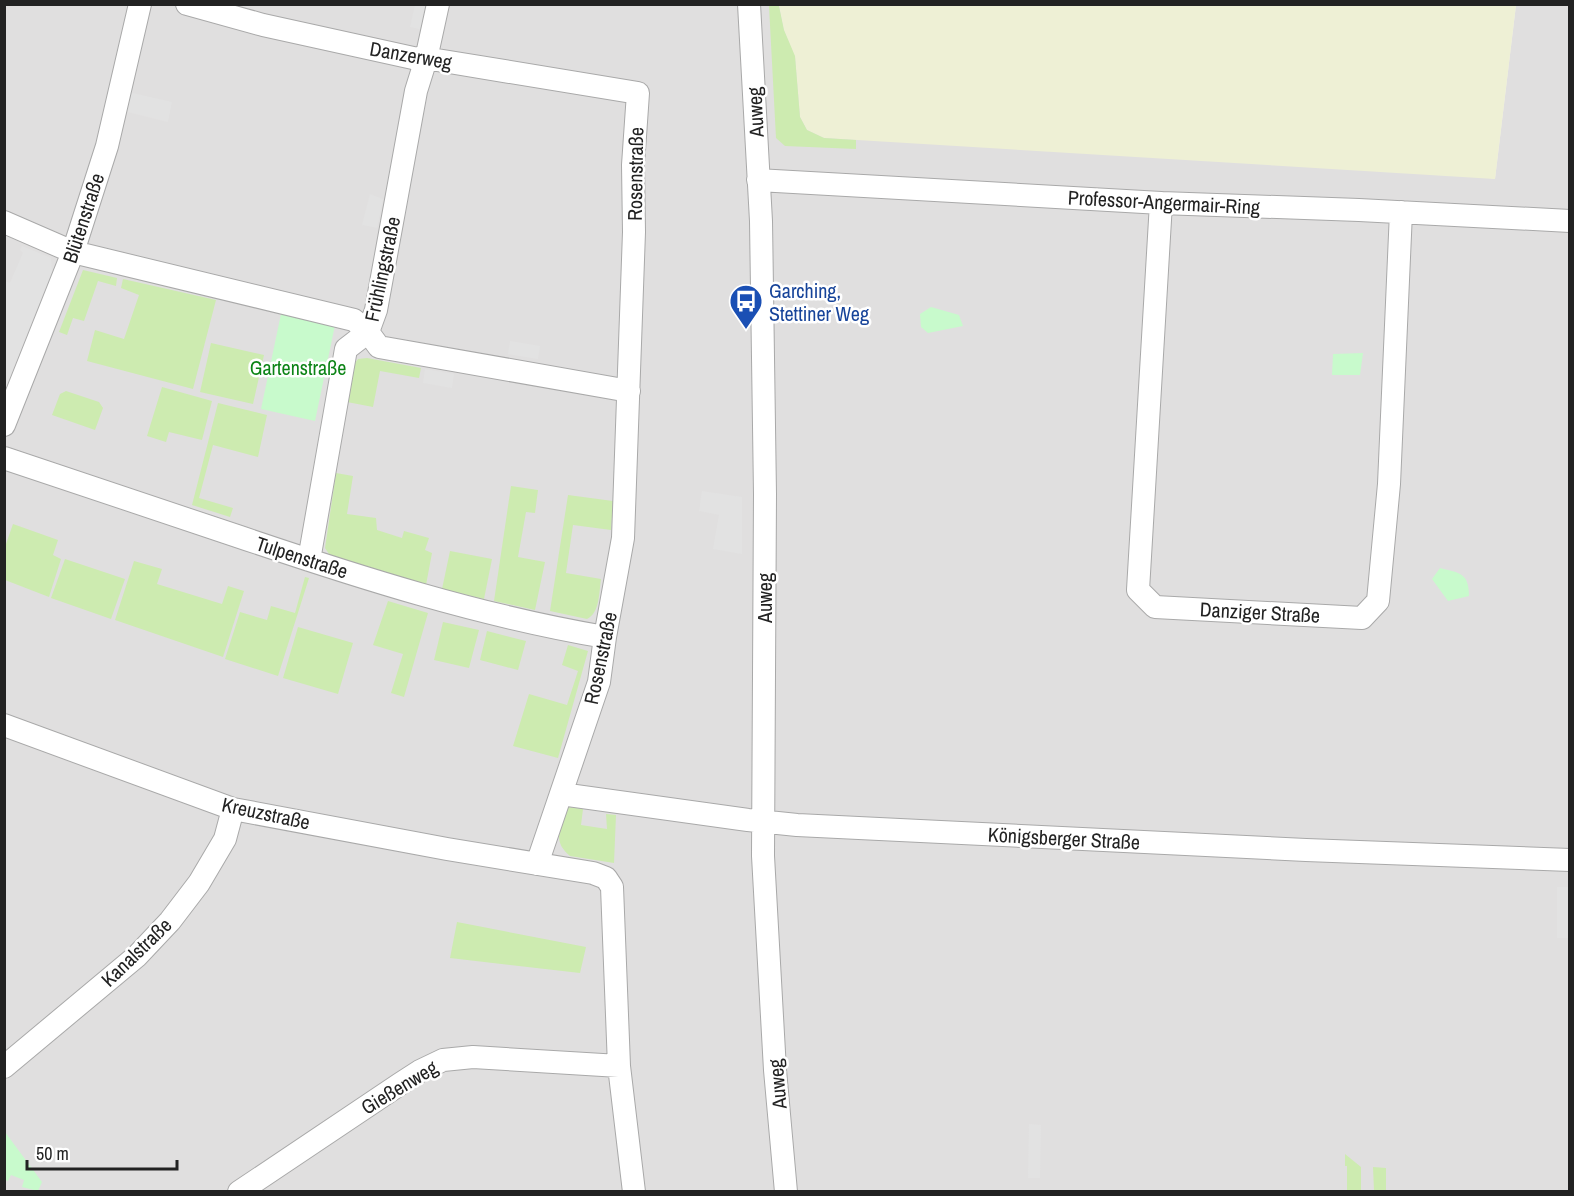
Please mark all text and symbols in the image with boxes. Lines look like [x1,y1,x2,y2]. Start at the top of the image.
street label: Danzerweg [368,35,454,75]
street label: Auweg [740,86,770,139]
street label: Rosenstraße [621,127,649,221]
street label: Blütenstraße [56,170,110,266]
street label: Professor-Angermair-Ring [1067,183,1261,221]
street label: Frühlingstraße [358,214,406,324]
place label: Garching, Stettiner Weg [769,277,869,327]
bus stop icon: Garching, Stettiner Weg [728,283,764,330]
park label: Gartenstraße [250,354,346,381]
street label: Tulpenstraße [253,529,351,585]
street label: Auweg [751,573,778,624]
street label: Danziger Straße [1199,595,1321,629]
street label: Rosenstraße [577,609,623,707]
street label: Kreuzstraße [220,791,312,835]
street label: Königsberger Straße [987,821,1141,855]
street label: Kanalstraße [95,912,177,992]
street label: Gießenweg [356,1054,442,1120]
street label: Auweg [761,1058,793,1111]
scale bar [27,1133,177,1171]
text: 50 m [36,1141,69,1166]

